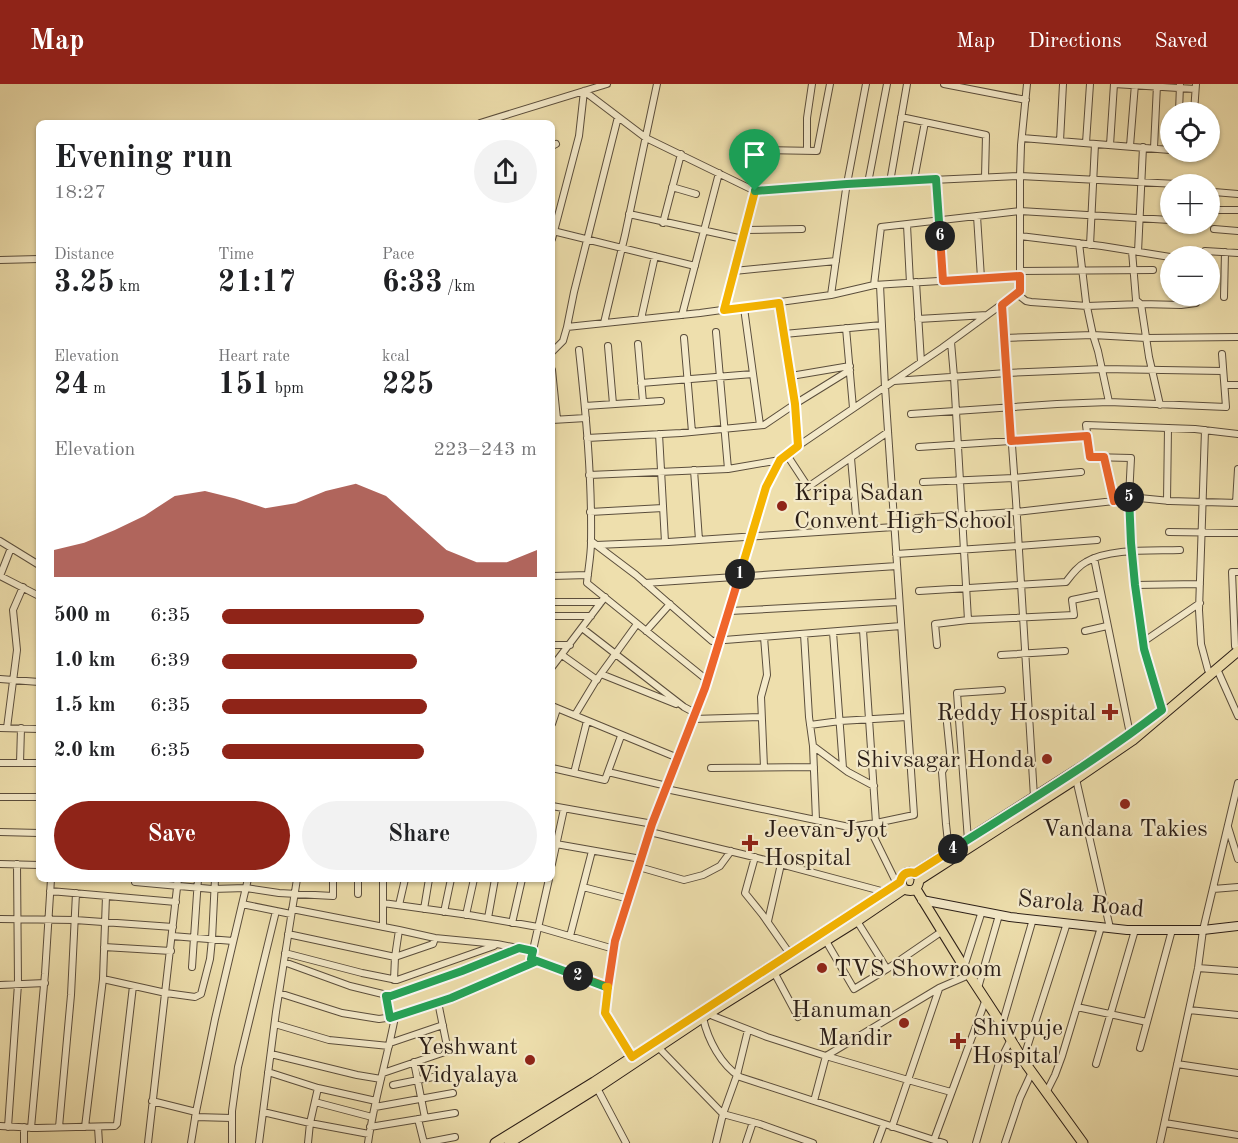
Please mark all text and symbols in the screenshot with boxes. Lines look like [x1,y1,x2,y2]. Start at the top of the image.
text: Map [30,28,84,56]
text: Map [956,31,995,52]
text: Directions [1028,31,1122,52]
text: Saved [1155,31,1208,52]
map controls [1160,102,1220,306]
button: locate [1160,102,1220,162]
pin [729,129,780,191]
icon: arrive [738,138,771,171]
button: share [474,140,537,203]
text: Evening run [54,142,233,175]
button: + [1160,174,1220,234]
text: 18:27 [54,183,106,203]
pin: 6 [925,221,955,251]
text: 6 [935,228,945,244]
button: − [1160,246,1220,306]
text: Distance [54,247,114,263]
text: Time [218,247,254,263]
text: Pace [382,247,414,263]
text: 3.25 [54,268,115,298]
text: 21:17 [218,268,296,298]
text: 6:33 [382,268,443,298]
text: km [115,279,140,295]
text: /km [443,279,475,295]
text: Elevation [54,349,119,365]
text: Heart rate [218,349,290,365]
text: kcal [382,349,410,365]
text: 24 [54,370,89,400]
text: 151 [218,370,270,400]
text: 225 [382,370,434,400]
text: m [89,381,106,397]
text: bpm [270,381,304,397]
text: Elevation [54,440,135,460]
text: 223–243 m [434,440,537,460]
place label: Kripa Sadan Convent High School [794,482,1012,534]
pin: 5 [1114,482,1144,512]
text: 5 [1124,489,1134,505]
marker: Kripa Sadan Convent High School [775,499,789,513]
pin: 1 [725,559,755,589]
text: 1 [735,566,745,582]
text: 500 m [54,606,110,626]
text: 6:35 [150,606,190,626]
text: 1.0 km [54,651,116,671]
text: 6:39 [150,651,190,671]
text: 1.5 km [54,696,116,716]
text: 6:35 [150,696,190,716]
place label: Reddy Hospital [936,702,1096,726]
marker: Reddy Hospital [1101,703,1119,721]
text: 2.0 km [54,741,116,761]
text: 6:35 [150,741,190,761]
place label: Shivsagar Honda [856,749,1035,773]
marker: Shivsagar Honda [1040,752,1054,766]
marker: Vandana Takies [1118,797,1132,811]
button: Save [54,801,290,870]
button: Share [302,801,537,870]
place label: Vandana Takies [1042,818,1208,842]
place label: Jeevan Jyot Hospital [764,819,887,871]
marker: Jeevan Jyot Hospital [741,834,759,852]
pin: 4 [938,834,968,864]
text: 4 [948,841,958,857]
street label: Sarola Road [1017,888,1145,922]
place label: TVS Showroom [834,958,1002,982]
pin: 2 [563,961,593,991]
marker: TVS Showroom [815,961,829,975]
text: 2 [573,968,583,984]
place label: Hanuman Mandir [792,999,892,1051]
marker: Hanuman Mandir [897,1016,911,1030]
place label: Shivpuje Hospital [972,1017,1063,1069]
marker: Shivpuje Hospital [949,1032,967,1050]
place label: Yeshwant Vidyalaya [416,1036,518,1088]
marker: Yeshwant Vidyalaya [523,1053,537,1067]

